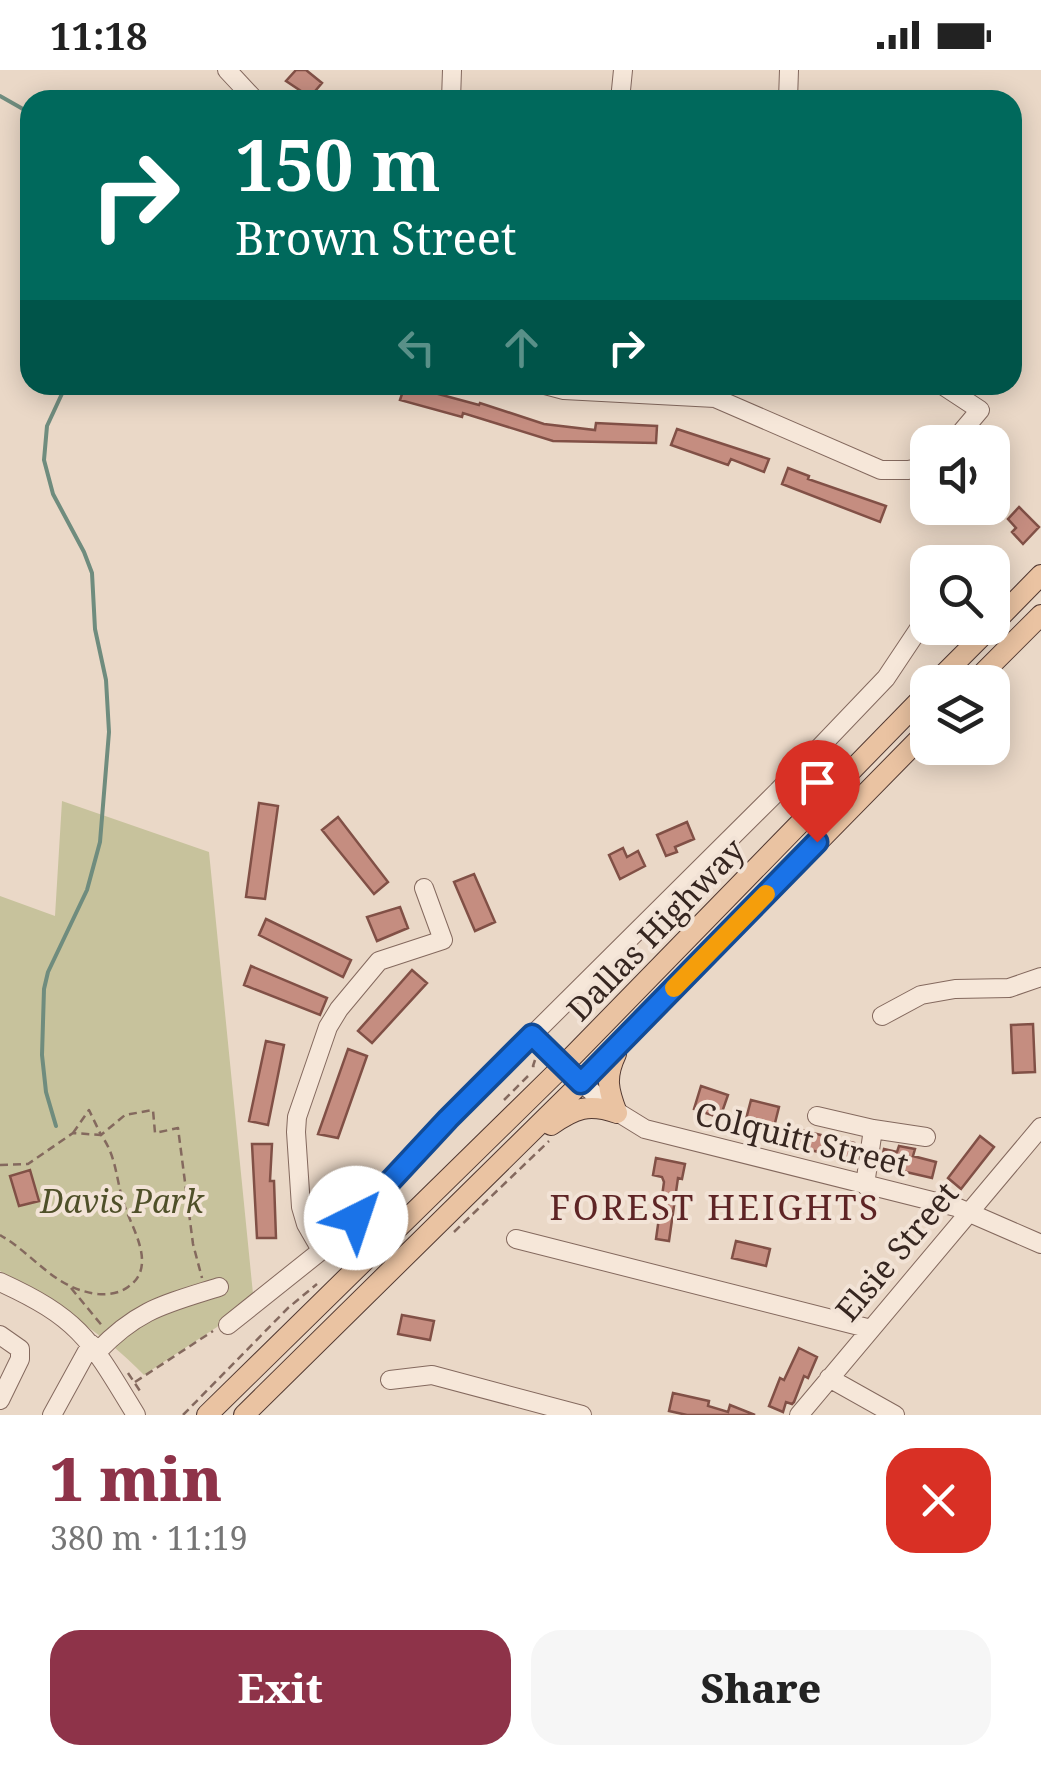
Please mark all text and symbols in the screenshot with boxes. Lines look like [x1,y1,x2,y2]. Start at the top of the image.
text: 11:18 [50,9,147,61]
text: 150 m [235,116,441,212]
icon: right [70,130,200,260]
text: Brown Street [235,207,517,268]
icon: left [389,320,444,375]
icon: ahead [494,320,549,375]
icon: right [599,320,654,375]
map controls [910,425,1010,765]
button: sound [910,425,1010,525]
button: search [910,545,1010,645]
button: layers [910,665,1010,765]
pin [775,740,860,843]
icon: arrive [790,755,845,810]
street label: Dallas Highway [557,828,754,1030]
street label: Colquitt Street [691,1091,913,1185]
position arrow [304,1166,408,1270]
street label: Elsie Street [825,1172,967,1330]
park label: Davis Park [39,1179,205,1222]
district label: FOREST HEIGHTS [550,1183,880,1230]
text: 1 min [50,1437,222,1519]
button: close [886,1448,991,1553]
text: 380 m · 11:19 [50,1516,248,1559]
button: Exit [50,1630,511,1745]
button: Share [531,1630,991,1745]

